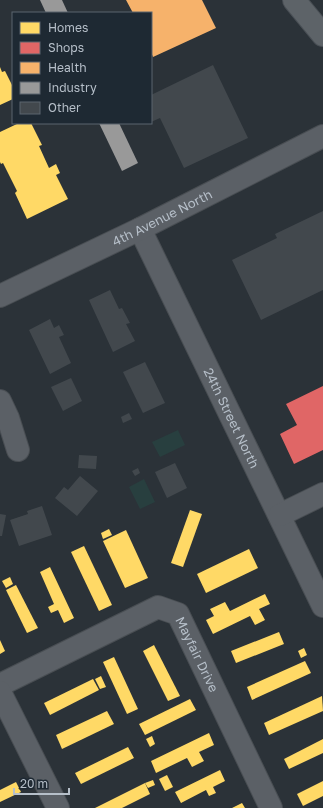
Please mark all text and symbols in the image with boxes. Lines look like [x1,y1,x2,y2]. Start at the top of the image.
legend [12,12,152,124]
text: Homes [48,20,88,35]
text: Shops [48,40,84,55]
text: Health [48,60,87,75]
text: Industry [48,80,97,95]
text: Other [48,100,81,115]
street label: 4th Avenue North [109,186,215,249]
street label: 24th Street North [200,365,263,471]
street label: Mayfair Drive [172,614,222,695]
scale bar [14,770,69,796]
text: 20 m [20,776,48,791]

